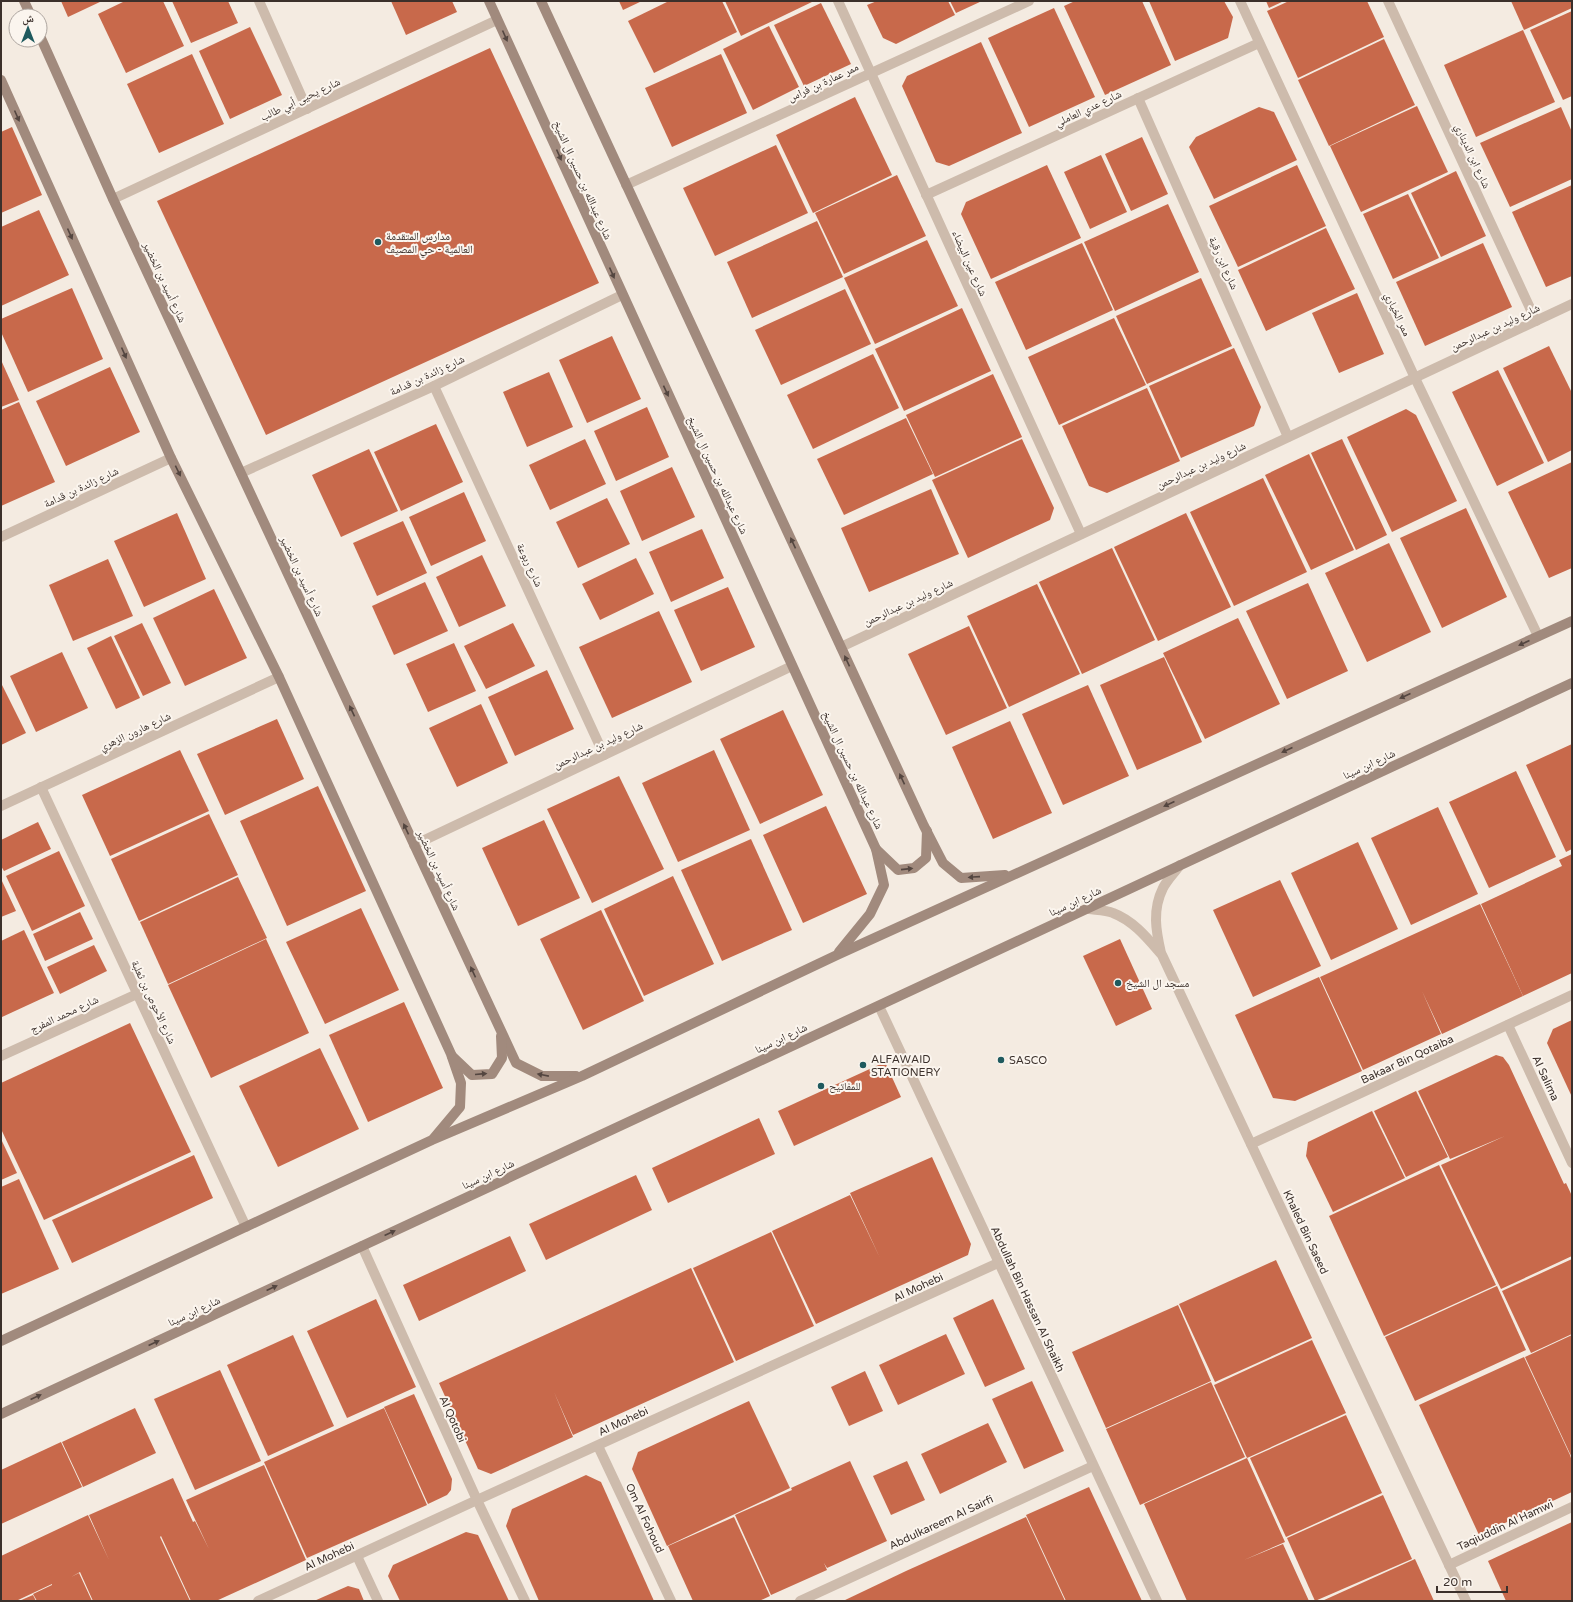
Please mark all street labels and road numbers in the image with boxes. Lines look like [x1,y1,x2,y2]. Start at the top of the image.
street label: ممر عمارة بن فراس [786,60,861,105]
street label: شارع يحيى أبي طالب [258,74,343,125]
street label: شارع عدي العاملي [1053,87,1124,131]
street label: شارع عبدالله بن حسين ال الشيخ [550,119,615,242]
street label: شارع ابن الديناري [1450,122,1493,191]
street label: شارع عين البيضاء [949,228,990,298]
street label: شارع ابن رقية [1206,235,1241,292]
street label: شارع أسيد بن الخضير [140,239,190,324]
street label: ممر الخياري [1380,290,1413,339]
street label: شارع وليد بن عبدالرحمن [1449,301,1542,354]
street label: شارع زائدة بن قدامة [388,352,467,398]
street label: شارع عبدالله بن حسين ال الشيخ [684,414,751,536]
street label: شارع وليد بن عبدالرحمن [1155,439,1248,492]
street label: شارع زائدة بن قدامة [42,464,121,510]
street label: شارع أسيد بن الخضير [277,533,327,618]
street label: شارع ربوعة [514,541,545,589]
street label: شارع وليد بن عبدالرحمن [862,576,955,629]
street label: شارع هارون الزهري [98,709,174,755]
street label: شارع عبدالله بن حسين ال الشيخ [819,709,886,831]
street label: شارع وليد بن عبدالرحمن [552,719,645,772]
street label: شارع ابن سينا [1341,747,1397,782]
street label: شارع أسيد بن الخضير [414,827,464,912]
street label: شارع ابن سينا [1047,884,1103,919]
street label: شارع الأحوص بن ثعلبة [128,958,179,1046]
street label: شارع محمد المفرج [28,993,100,1036]
street label: شارع ابن سينا [753,1021,809,1056]
street label: Bakaar Bin Qotaiba [1359,1032,1456,1087]
street label: Al Salima [1529,1054,1562,1103]
street label: شارع ابن سينا [460,1157,516,1192]
street label: Khaled Bin Saeed [1280,1188,1331,1276]
street label: Abdullah Bin Hassan Al Shaikh [988,1224,1067,1374]
street label: Al Mohebi [891,1270,945,1305]
street label: شارع ابن سينا [166,1294,222,1329]
street label: Al Qotobi [437,1394,469,1445]
street label: Al Mohebi [596,1404,650,1439]
street label: Om Al Fohoud [623,1481,666,1555]
street label: Abdulkareem Al Sairfi [887,1493,995,1552]
street label: Taqiuddin Al Hamwi [1455,1498,1555,1553]
street label: Al Mohebi [302,1539,356,1574]

